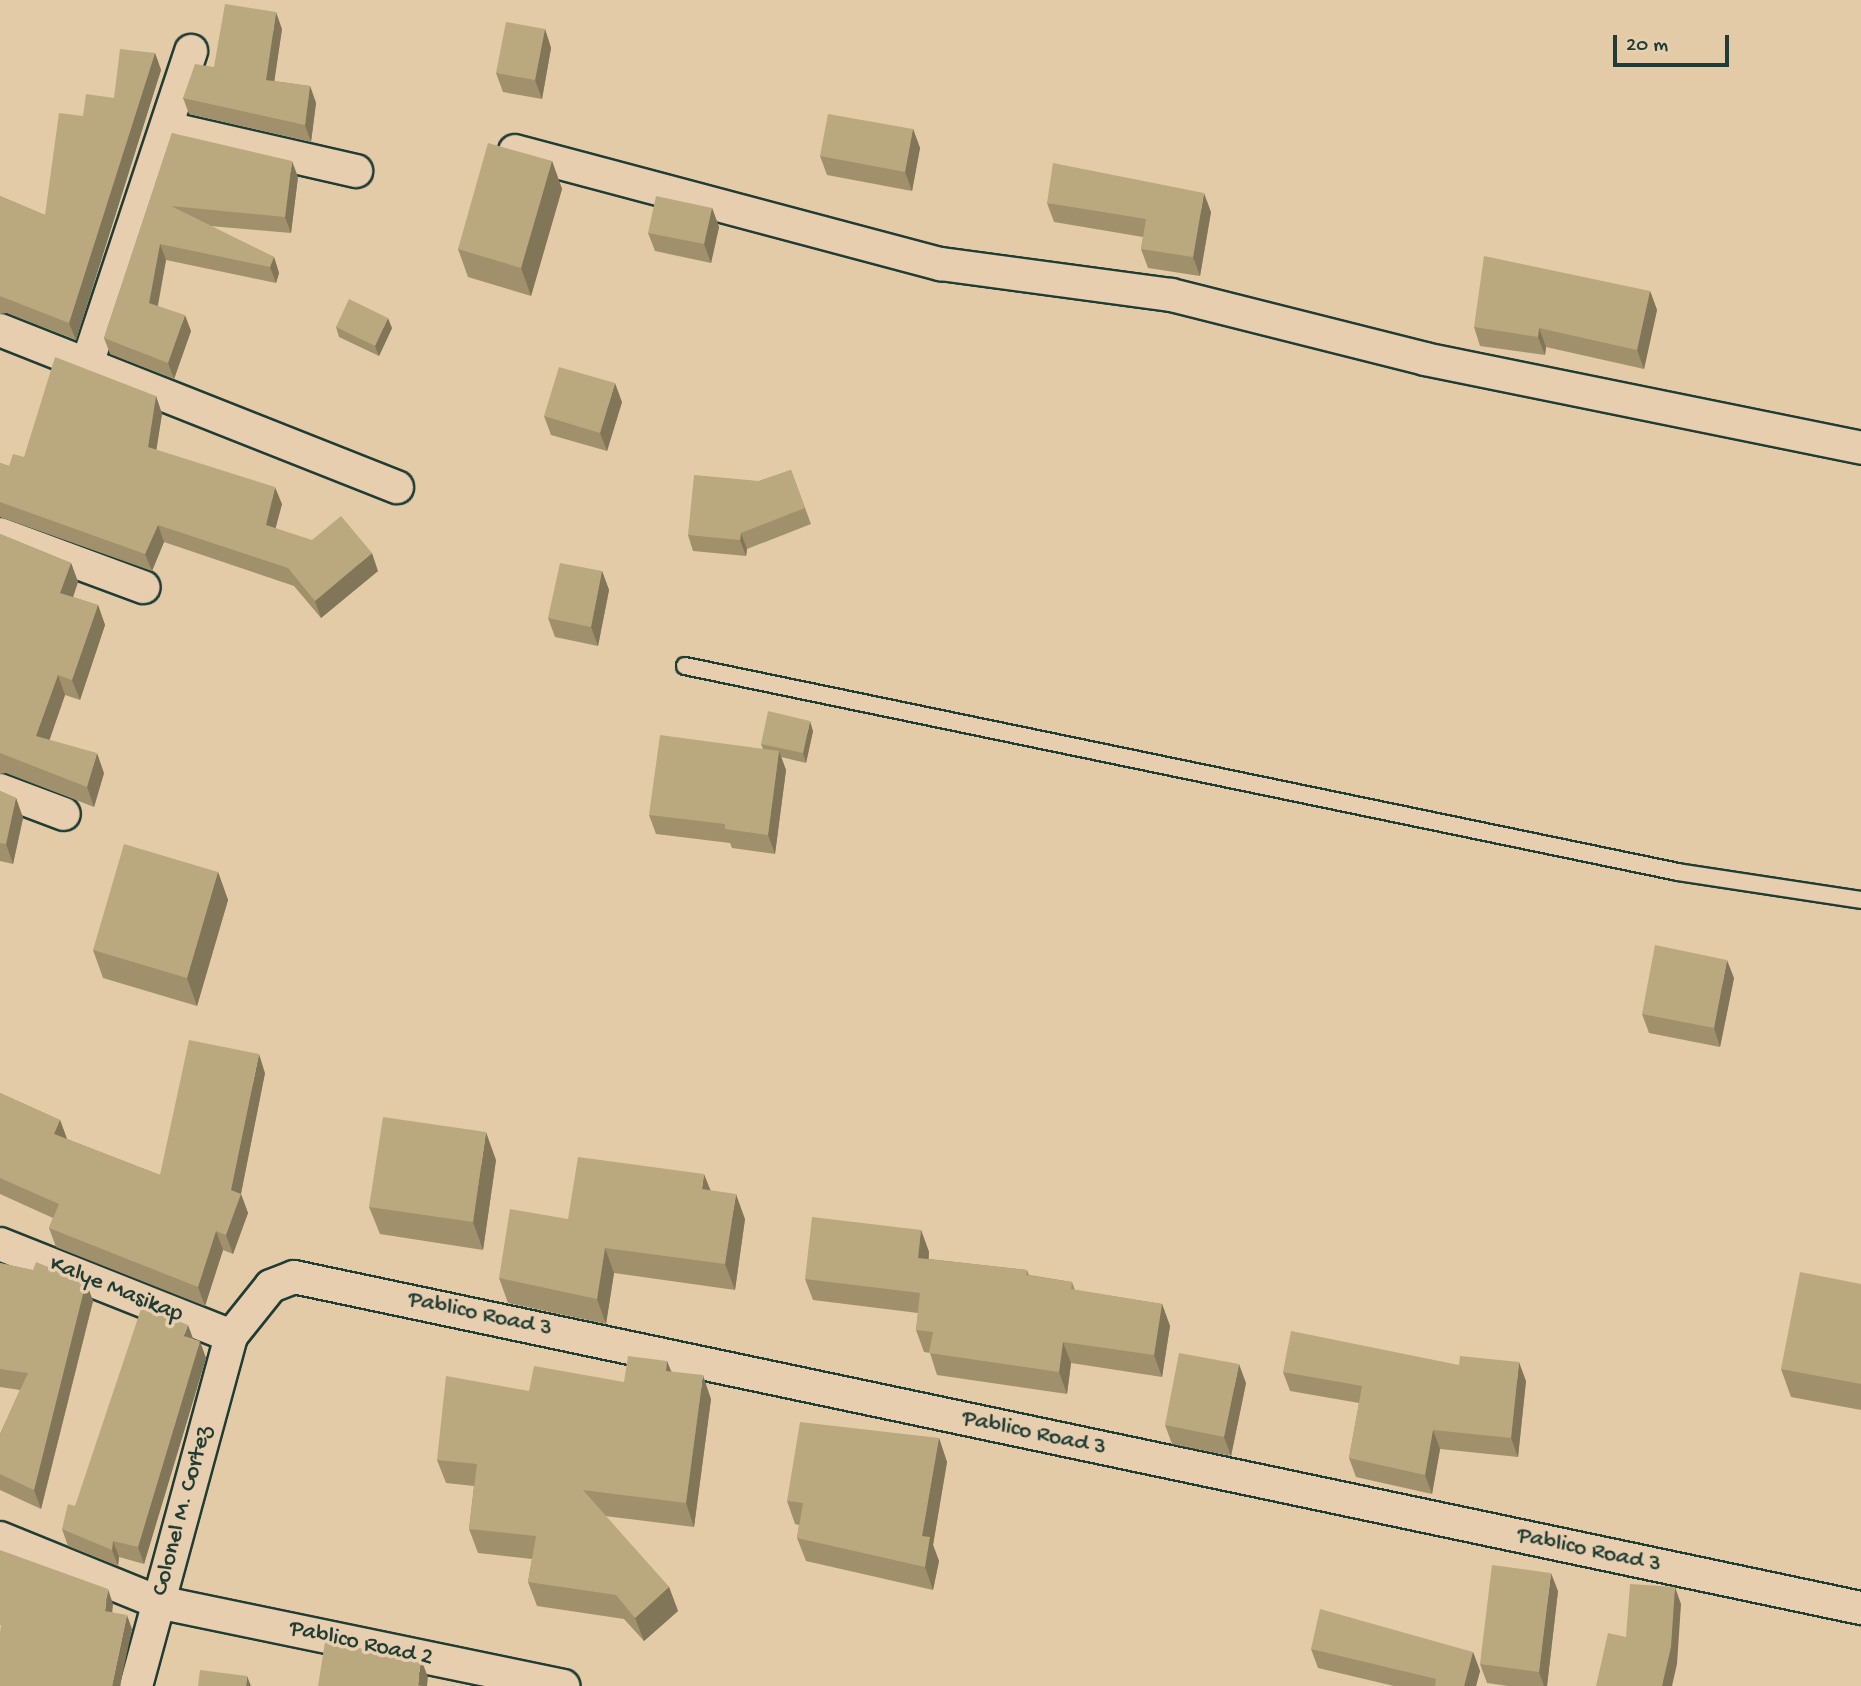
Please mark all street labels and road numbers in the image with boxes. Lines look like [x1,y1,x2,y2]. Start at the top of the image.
street label: Kalye Masikap [45,1250,187,1330]
street label: Pablico Road 3 [405,1286,555,1344]
street label: Pablico Road 3 [959,1405,1109,1463]
street label: Colonel M. Cortez [147,1423,219,1599]
street label: Pablico Road 3 [1514,1522,1664,1580]
street label: Pablico Road 2 [287,1615,435,1673]

